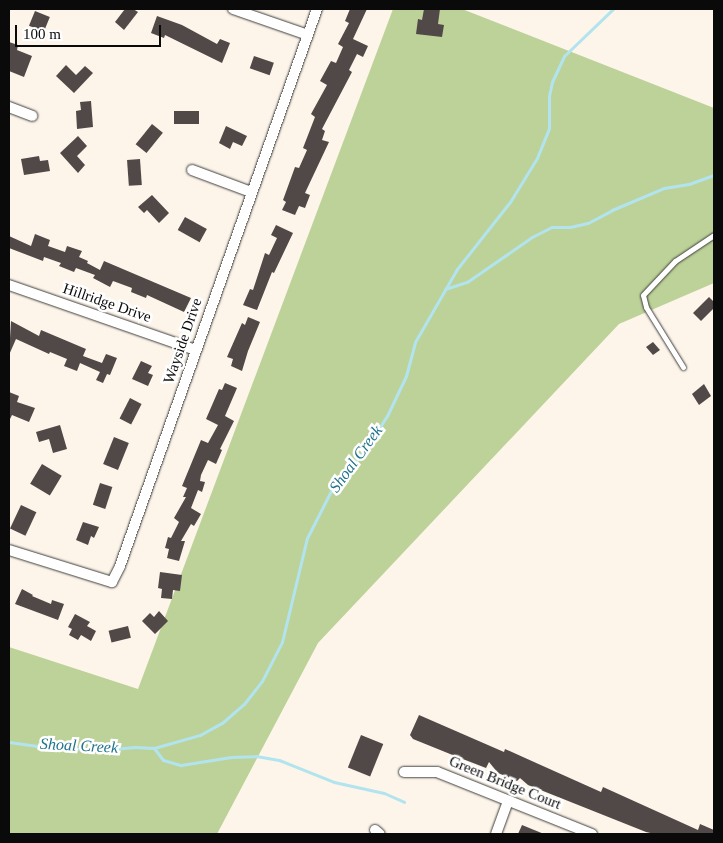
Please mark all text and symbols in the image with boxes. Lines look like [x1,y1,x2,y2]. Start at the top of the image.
scale bar [18,15,164,47]
text: 100 m [23,26,61,42]
street label: Hillridge Drive [61,280,153,326]
street label: Wayside Drive [160,296,206,386]
water label: Shoal Creek [325,422,387,496]
water label: Shoal Creek [40,734,118,758]
street label: Green Bridge Court [446,752,564,814]

